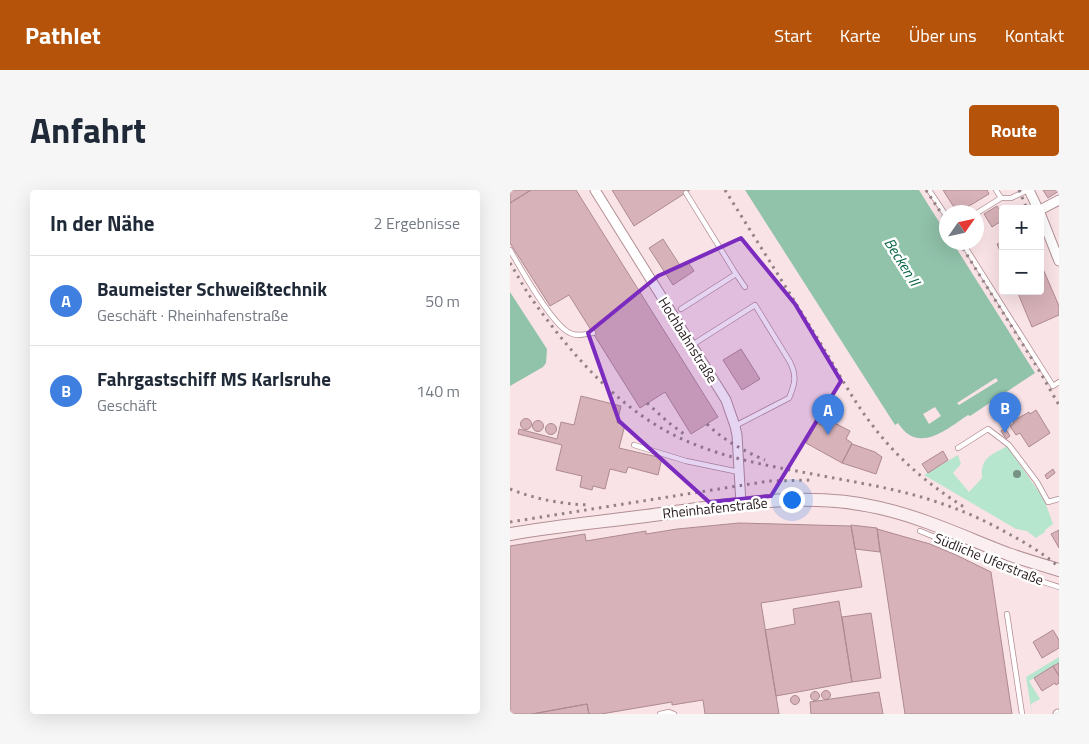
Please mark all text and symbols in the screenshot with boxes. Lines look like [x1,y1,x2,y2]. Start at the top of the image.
text: Pathlet [25,17,101,53]
text: Start [774,22,812,49]
text: Karte [840,22,881,49]
text: Über uns [909,22,977,49]
text: Kontakt [1005,22,1064,49]
text: Anfahrt [30,103,146,157]
button: Route [969,105,1059,156]
north arrow [939,205,984,250]
map controls [999,205,1044,295]
button: + [999,205,1044,250]
text: In der Nähe [50,207,155,239]
text: 2 Ergebnisse [373,211,460,235]
water label: Becken II [879,233,927,291]
button: − [999,250,1044,295]
text: Baumeister Schweißtechnik [97,274,327,303]
text: A [61,289,71,313]
text: 50 m [425,289,460,313]
street label: Hochbahnstraße [653,293,723,387]
text: Geschäft · Rheinhafenstraße [97,303,288,327]
text: Fahrgastschiff MS Karlsruhe [97,364,331,393]
text: B [61,379,71,403]
text: 140 m [416,379,460,403]
pin: B [989,392,1021,433]
text: Geschäft [97,393,157,417]
pin: A [812,394,844,435]
your location [779,487,805,513]
street label: Rheinhafenstraße [661,492,769,523]
street label: Südliche Uferstraße [931,527,1047,590]

